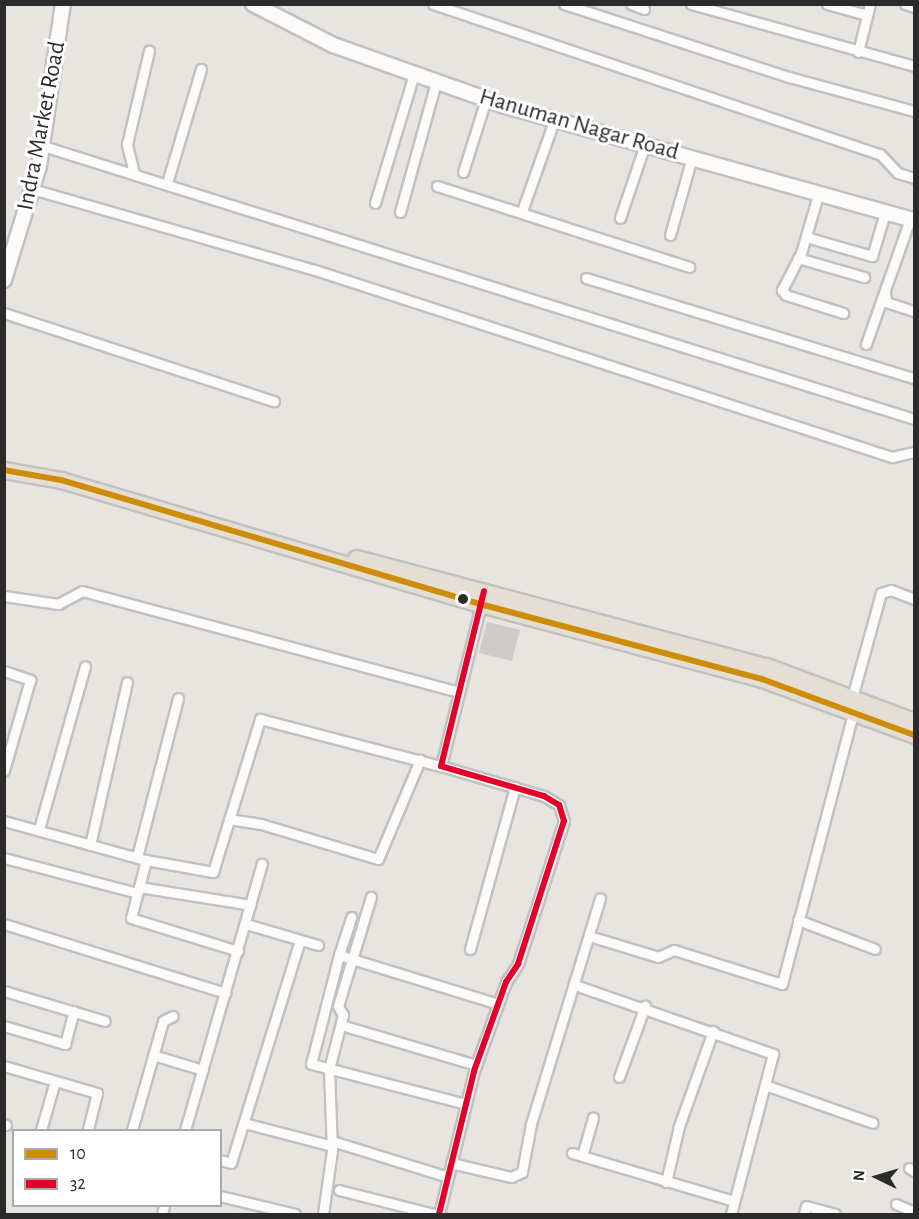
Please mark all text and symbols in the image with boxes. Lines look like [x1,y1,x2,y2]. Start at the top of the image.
street label: Indra Market Road [11,39,73,213]
street label: Hanuman Nagar Road [476,83,682,167]
unlabelled marker [457,593,469,605]
legend [12,1129,222,1207]
text: 10 [70,1145,86,1163]
north arrow [847,1147,907,1207]
text: N [851,1169,868,1182]
text: 32 [70,1175,86,1193]

